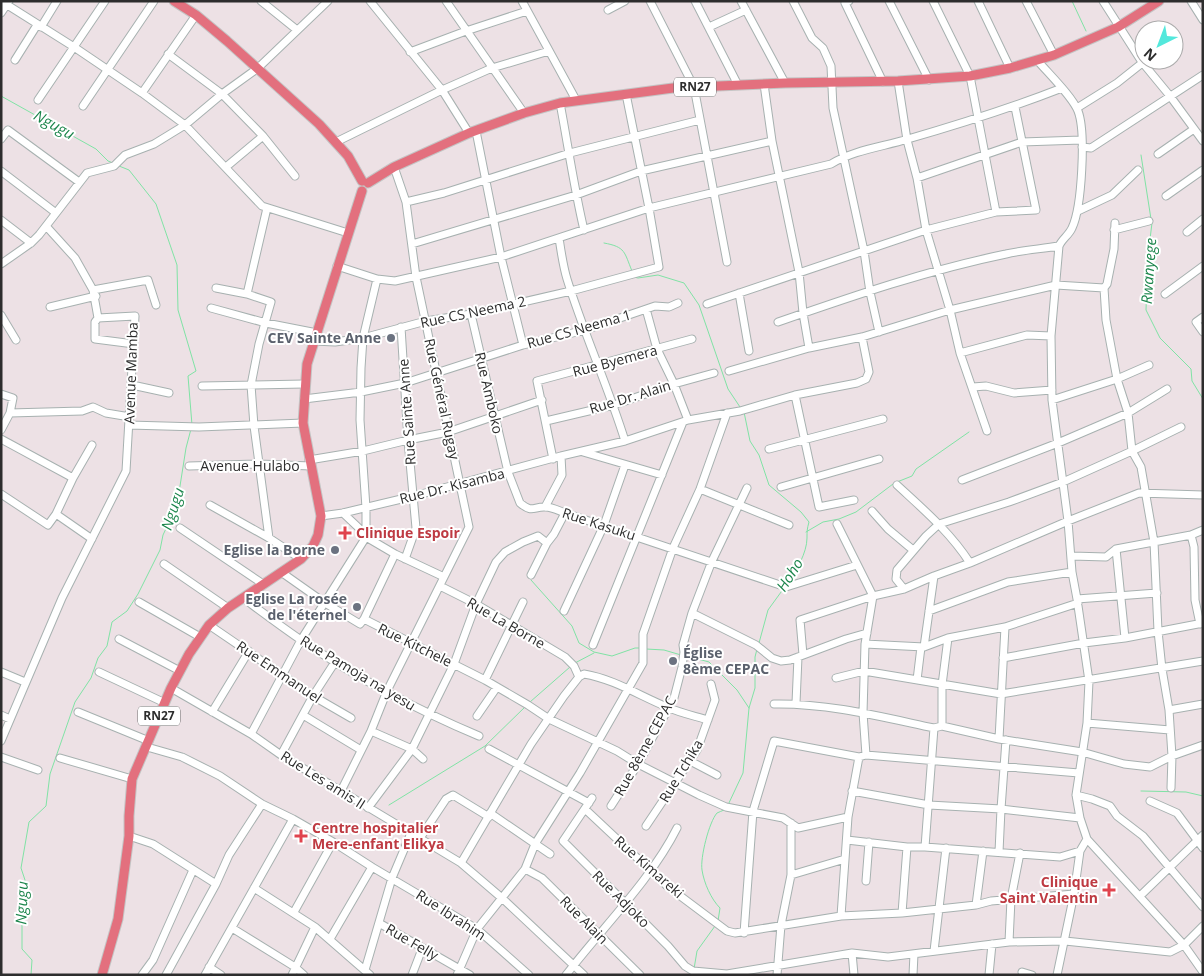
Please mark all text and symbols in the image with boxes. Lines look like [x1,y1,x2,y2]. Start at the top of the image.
north arrow [1134,20,1184,70]
text: N [1139,44,1161,66]
road number: RN27 [674,77,716,96]
water label: Ngugu [31,105,79,144]
water label: Rwanyege [1136,237,1160,305]
street label: Rue CS Neema 2 [418,291,527,332]
street label: Rue CS Neema 1 [525,305,633,352]
street label: Avenue Mamba [119,322,142,424]
place label: CEV Sainte Anne [268,328,381,347]
marker: CEV Sainte Anne [385,332,397,344]
street label: Rue Général Rugay [420,337,465,462]
street label: Rue Byemera [570,340,659,381]
street label: Rue Amboko [471,350,508,436]
street label: Rue Sainte Anne [393,358,420,466]
street label: Rue Dr. Alain [587,375,673,418]
street label: Avenue Hulabo [200,456,300,475]
street label: Rue Dr. Kisamba [397,463,506,508]
water label: Ngugu [156,485,188,532]
street label: Rue Kasuku [560,503,638,544]
place label: Clinique Espoir [356,523,461,542]
marker: Clinique Espoir [338,526,352,540]
place label: Eglise la Borne [224,540,325,559]
marker: Eglise la Borne [329,544,341,556]
water label: Hoho [771,554,807,595]
place label: Eglise La rosée de l'éternel [245,589,347,624]
street label: Rue La Borne [464,593,549,653]
marker: Eglise La rosée de l'éternel [351,601,363,613]
street label: Rue Kitchele [375,618,456,671]
street label: Rue Pamoja na yesu [297,631,419,715]
street label: Rue Emmanuel [233,636,326,707]
place label: Église 8ème CEPAC [683,643,769,678]
marker: Église 8ème CEPAC [667,655,679,667]
street label: Rue 8ème CEPAC [609,692,680,799]
road number: RN27 [138,706,180,726]
street label: Rue Tchika [654,736,707,806]
street label: Rue Les amis II [277,746,369,813]
place label: Centre hospitalier Mere-enfant Elikya [312,818,444,853]
marker: Centre hospitalier Mere-enfant Elikya [294,829,308,843]
street label: Rue Kimareki [611,831,688,902]
street label: Rue Adjoko [589,866,654,931]
place label: Clinique Saint Valentin [1000,872,1098,907]
water label: Ngugu [10,881,32,925]
marker: Clinique Saint Valentin [1102,883,1116,897]
street label: Rue Ibrahim [413,885,490,944]
street label: Rue Alain [556,891,613,948]
street label: Rue Felly [382,919,443,965]

